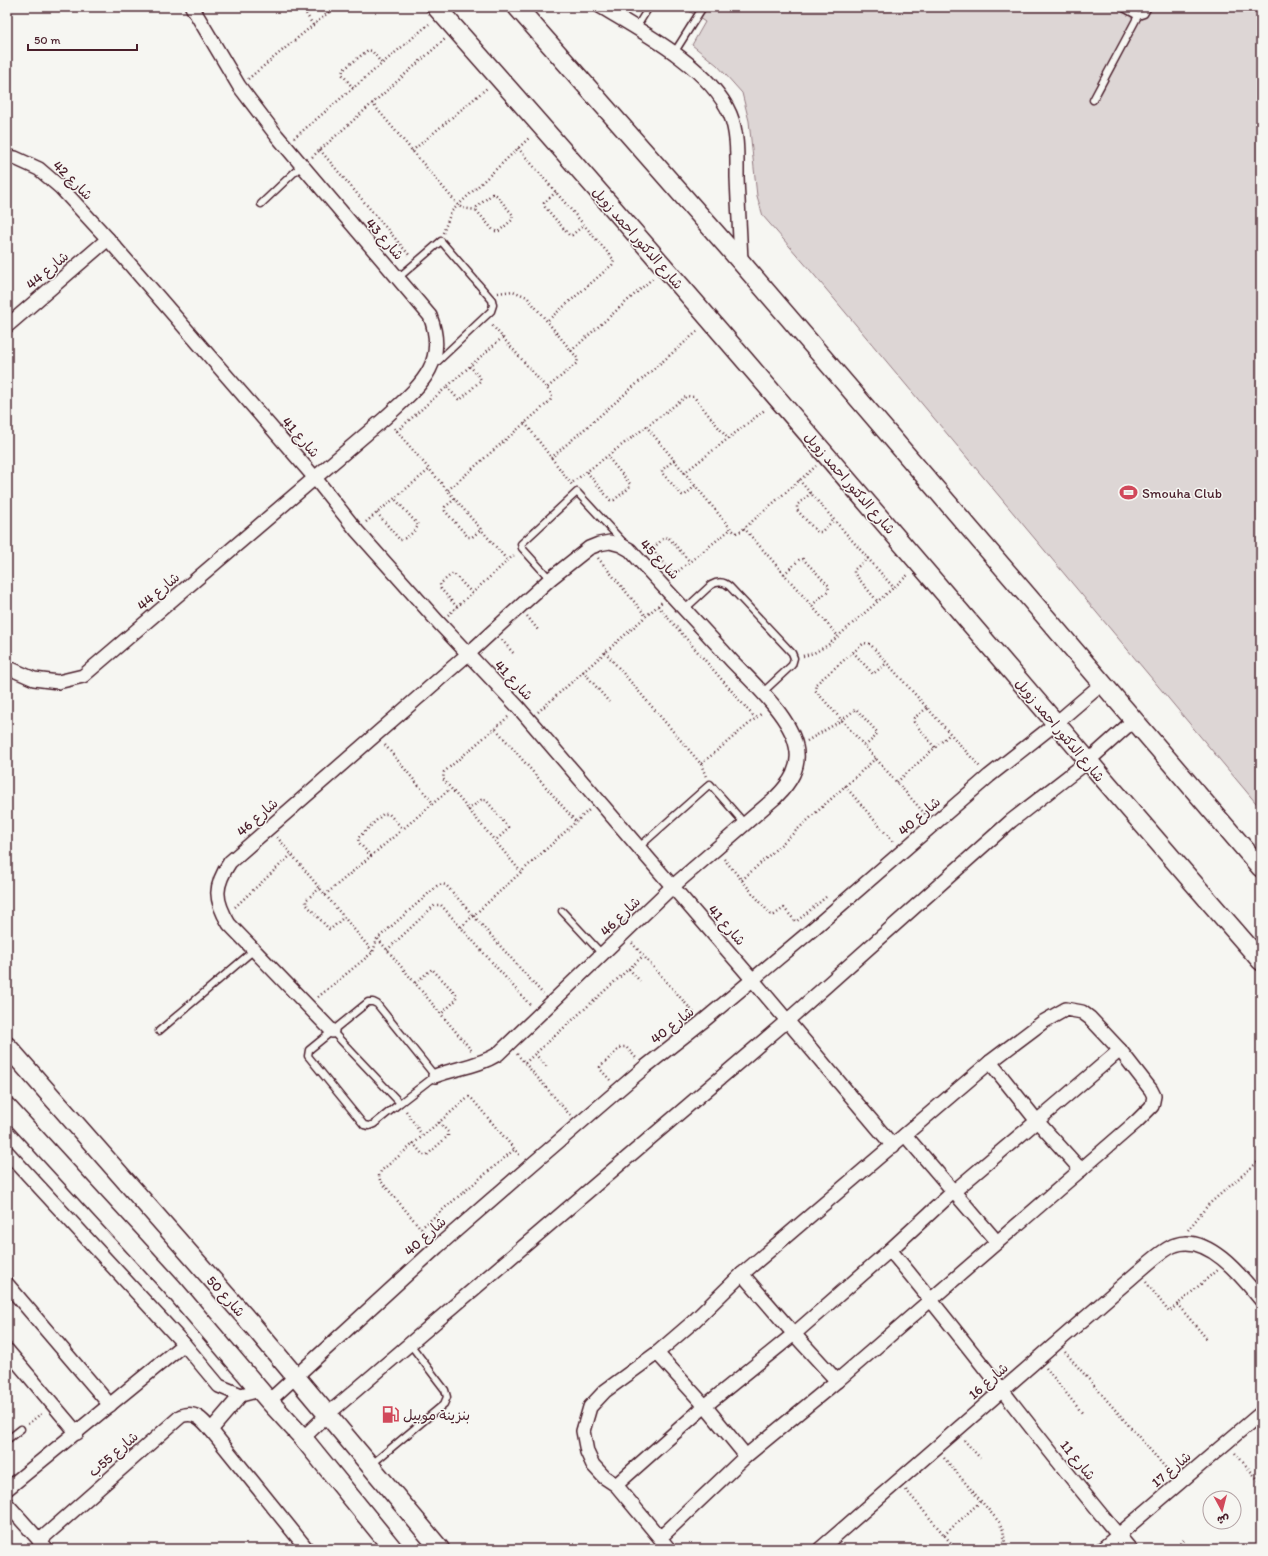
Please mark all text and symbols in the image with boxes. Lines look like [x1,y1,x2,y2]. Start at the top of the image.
scale bar [28,26,137,52]
text: 50 m [34,33,60,47]
street label: شارع 42 [49,157,96,204]
street label: شارع الدكتور احمد زويل [588,184,687,294]
street label: شارع 43 [361,215,407,264]
street label: شارع 44 [23,248,73,294]
street label: شارع 41 [278,413,323,462]
street label: شارع الدكتور احمد زويل [800,429,899,539]
sports icon: Smouha Club [1119,483,1139,503]
place label: Smouha Club [1142,485,1222,502]
street label: شارع 45 [636,536,683,584]
street label: شارع 44 [134,569,184,615]
street label: شارع 41 [490,657,536,705]
street label: شارع الدكتور احمد زويل [1011,675,1108,786]
street label: شارع 40 [895,793,945,840]
street label: شارع 46 [233,795,282,841]
street label: شارع 46 [597,893,645,940]
street label: شارع 41 [704,901,749,950]
street label: شارع 40 [647,1003,698,1048]
street label: شارع 40 [401,1213,450,1260]
street label: شارع 50 [202,1272,248,1321]
street label: شارع 16 [965,1359,1012,1404]
fuel station icon: بنزينة موبيل [380,1405,400,1425]
place label: بنزينة موبيل [403,1407,470,1424]
street label: شارع 55ب [85,1428,142,1481]
street label: شارع 11 [1056,1437,1099,1484]
street label: شارع 17 [1148,1448,1195,1492]
north arrow [1202,1490,1242,1530]
text: ش [1216,1512,1230,1527]

